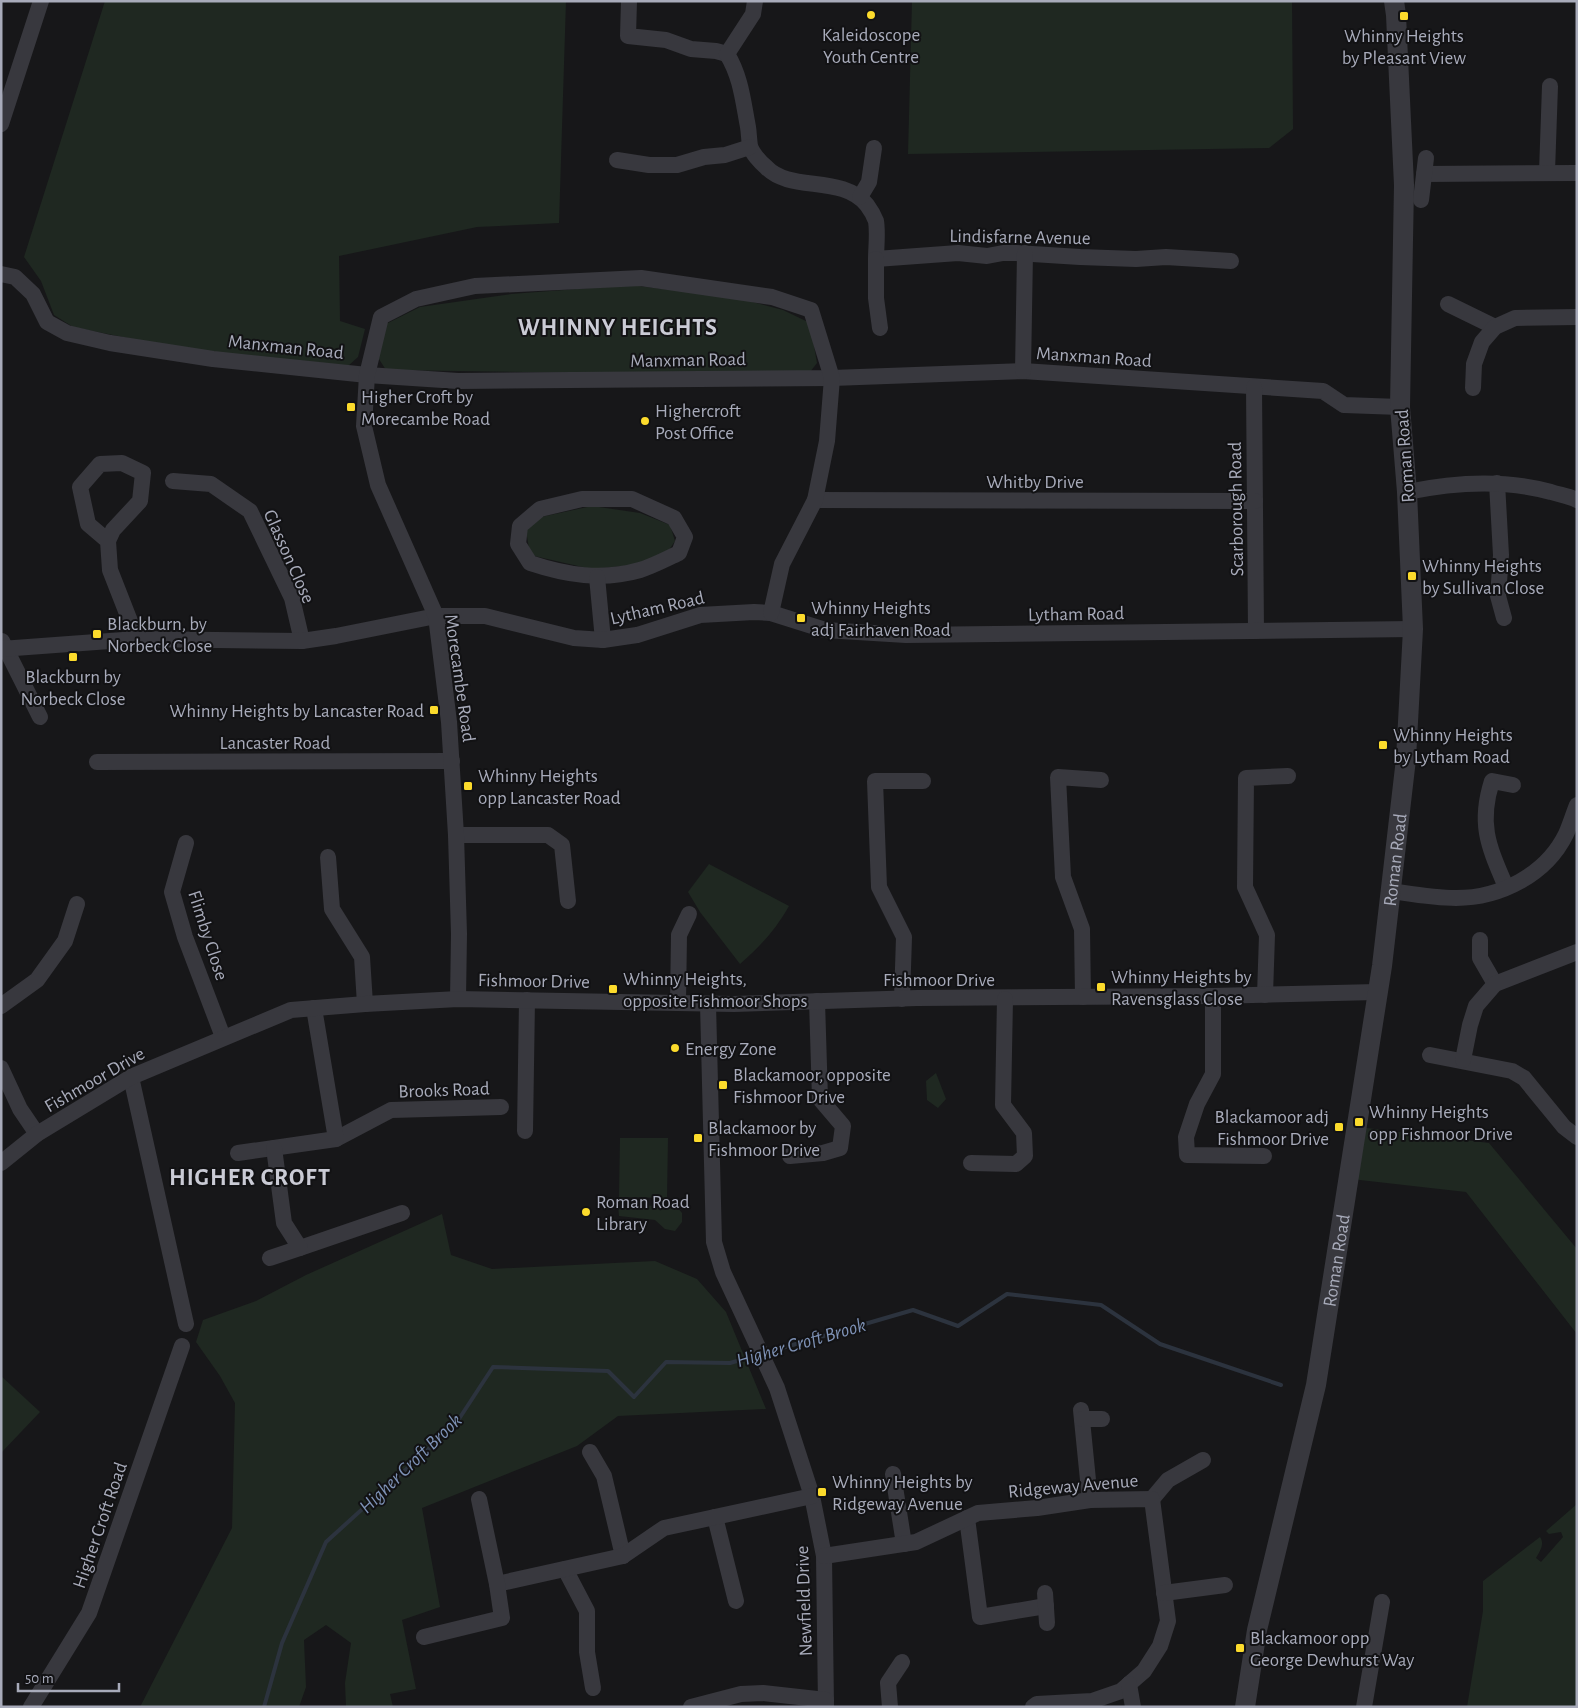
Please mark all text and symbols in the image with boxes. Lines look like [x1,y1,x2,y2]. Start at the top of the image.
marker: Kaleidoscope Youth Centre [865,9,877,21]
marker: Whinny Heights by Pleasant View [1398,10,1410,22]
place label: Kaleidoscope Youth Centre [822,26,920,67]
place label: Whinny Heights by Pleasant View [1342,27,1466,68]
street label: Lindisfarne Avenue [949,227,1091,248]
district label: WHINNY HEIGHTS [518,316,718,340]
street label: Manxman Road [227,332,345,363]
street label: Manxman Road [1035,344,1153,371]
street label: Manxman Road [630,350,746,371]
place label: Higher Croft by Morecambe Road [361,388,490,429]
marker: Higher Croft by Morecambe Road [345,401,357,413]
place label: Highercroft Post Office [655,402,741,443]
street label: Roman Road [1393,408,1418,503]
marker: Highercroft Post Office [639,415,651,427]
street label: Scarborough Road [1226,441,1247,576]
street label: Whitby Drive [986,473,1084,492]
street label: Glasson Close [260,507,318,606]
place label: Whinny Heights by Sullivan Close [1422,557,1544,598]
marker: Whinny Heights by Sullivan Close [1406,570,1418,582]
street label: Lytham Road [608,588,707,629]
place label: Whinny Heights adj Fairhaven Road [811,599,951,640]
street label: Lytham Road [1028,604,1124,625]
marker: Whinny Heights adj Fairhaven Road [795,612,807,624]
street label: Morecambe Road [441,613,478,744]
place label: Blackburn, by Norbeck Close [107,615,212,656]
marker: Blackburn, by Norbeck Close [91,628,103,640]
marker: Blackburn by Norbeck Close [67,651,79,663]
place label: Blackburn by Norbeck Close [20,668,126,709]
place label: Whinny Heights by Lancaster Road [170,702,424,721]
marker: Whinny Heights by Lancaster Road [428,704,440,716]
place label: Whinny Heights by Lytham Road [1393,726,1513,767]
street label: Lancaster Road [220,734,331,753]
marker: Whinny Heights by Lytham Road [1377,739,1389,751]
place label: Whinny Heights opp Lancaster Road [478,767,621,808]
marker: Whinny Heights opp Lancaster Road [462,780,474,792]
street label: Roman Road [1381,812,1411,908]
street label: Flimby Close [184,888,231,983]
place label: Whinny Heights by Ravensglass Close [1111,968,1252,1009]
place label: Whinny Heights, opposite Fishmoor Shops [623,970,808,1011]
street label: Fishmoor Drive [478,971,590,992]
street label: Fishmoor Drive [883,971,995,990]
marker: Whinny Heights by Ravensglass Close [1095,981,1107,993]
marker: Whinny Heights, opposite Fishmoor Shops [607,983,619,995]
place label: Energy Zone [685,1040,776,1059]
marker: Energy Zone [669,1042,681,1054]
street label: Fishmoor Drive [41,1044,148,1117]
place label: Blackamoor, opposite Fishmoor Drive [733,1066,891,1107]
street label: Brooks Road [398,1079,490,1102]
marker: Blackamoor, opposite Fishmoor Drive [717,1079,729,1091]
place label: Whinny Heights opp Fishmoor Drive [1369,1103,1513,1144]
place label: Blackamoor adj Fishmoor Drive [1215,1108,1329,1149]
marker: Whinny Heights opp Fishmoor Drive [1353,1116,1365,1128]
place label: Blackamoor by Fishmoor Drive [708,1119,820,1160]
marker: Blackamoor adj Fishmoor Drive [1333,1121,1345,1133]
marker: Blackamoor by Fishmoor Drive [692,1132,704,1144]
district label: HIGHER CROFT [169,1166,331,1190]
place label: Roman Road Library [596,1193,690,1234]
marker: Roman Road Library [580,1206,592,1218]
street label: Roman Road [1320,1213,1354,1308]
water label: Higher Croft Brook [734,1315,868,1371]
water label: Higher Croft Brook [356,1410,466,1517]
street label: Higher Croft Road [70,1460,131,1591]
street label: Ridgeway Avenue [1007,1471,1139,1502]
place label: Whinny Heights by Ridgeway Avenue [832,1473,973,1514]
marker: Whinny Heights by Ridgeway Avenue [816,1486,828,1498]
street label: Newfield Drive [793,1545,816,1657]
place label: Blackamoor opp George Dewhurst Way [1250,1629,1414,1670]
marker: Blackamoor opp George Dewhurst Way [1234,1642,1246,1654]
scale bar [18,1660,119,1692]
text: 50 m [25,1671,54,1686]

